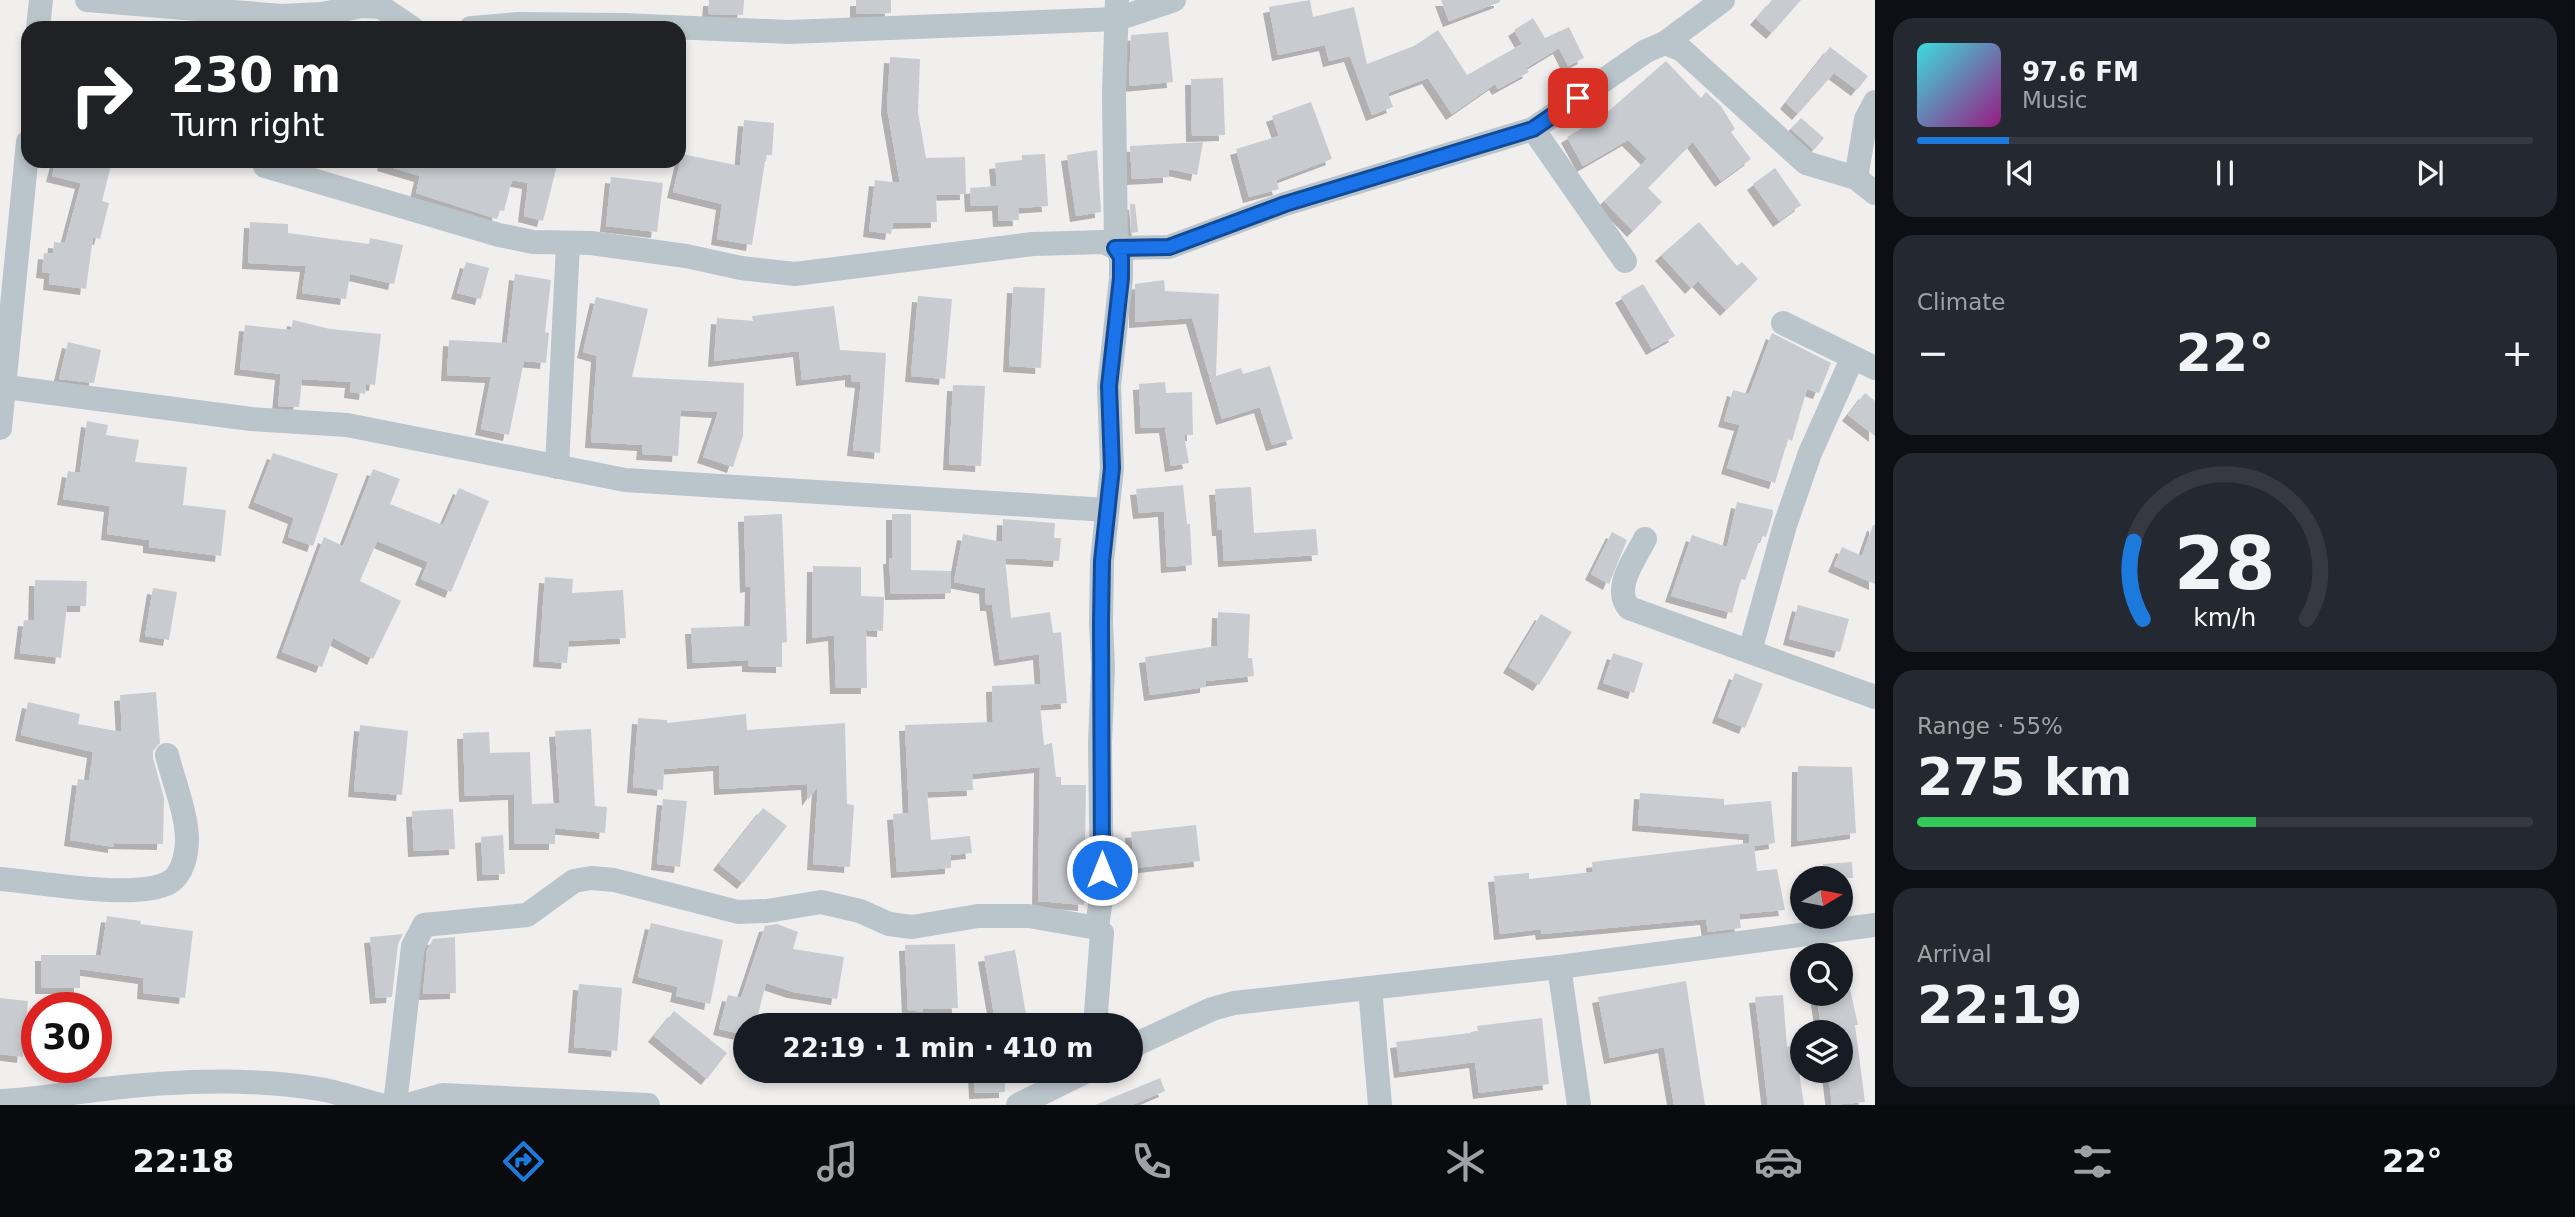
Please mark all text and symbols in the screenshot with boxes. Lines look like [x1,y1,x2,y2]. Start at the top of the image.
text: 230 m [171,47,341,104]
icon: right [56,49,147,140]
text: 97.6 FM [2022,57,2139,87]
pin [1548,68,1608,128]
icon: arrive [1559,79,1597,117]
text: Music [2022,87,2087,113]
text: Turn right [171,106,324,144]
icon: previous [2001,154,2039,192]
icon: pause [2206,154,2244,192]
icon: next [2411,154,2449,192]
text: Climate [1917,289,2006,315]
text: 22° [2176,323,2274,383]
text: − [1917,331,1949,375]
text: + [2501,331,2533,375]
text: 28 [2174,521,2276,606]
text: km/h [2193,602,2257,631]
text: Range · 55% [1917,713,2063,739]
text: 275 km [1917,747,2132,807]
position arrow [1065,833,1139,907]
north arrow [1790,866,1853,929]
map controls [1790,866,1853,1083]
text: Arrival [1917,941,1992,967]
button: search [1790,943,1853,1006]
text: 22:19 [1917,975,2083,1035]
speed limit sign: 30 [21,992,112,1083]
button: layers [1790,1020,1853,1083]
text: 22:19 · 1 min · 410 m [783,1033,1093,1063]
icon: directions [499,1137,548,1186]
icon: music [813,1137,862,1186]
icon: phone [1127,1137,1176,1186]
icon: climate [1441,1137,1490,1186]
icon: car [1754,1137,1803,1186]
icon: filters [2068,1137,2117,1186]
text: 22:18 [132,1142,234,1180]
text: 22° [2382,1142,2442,1180]

